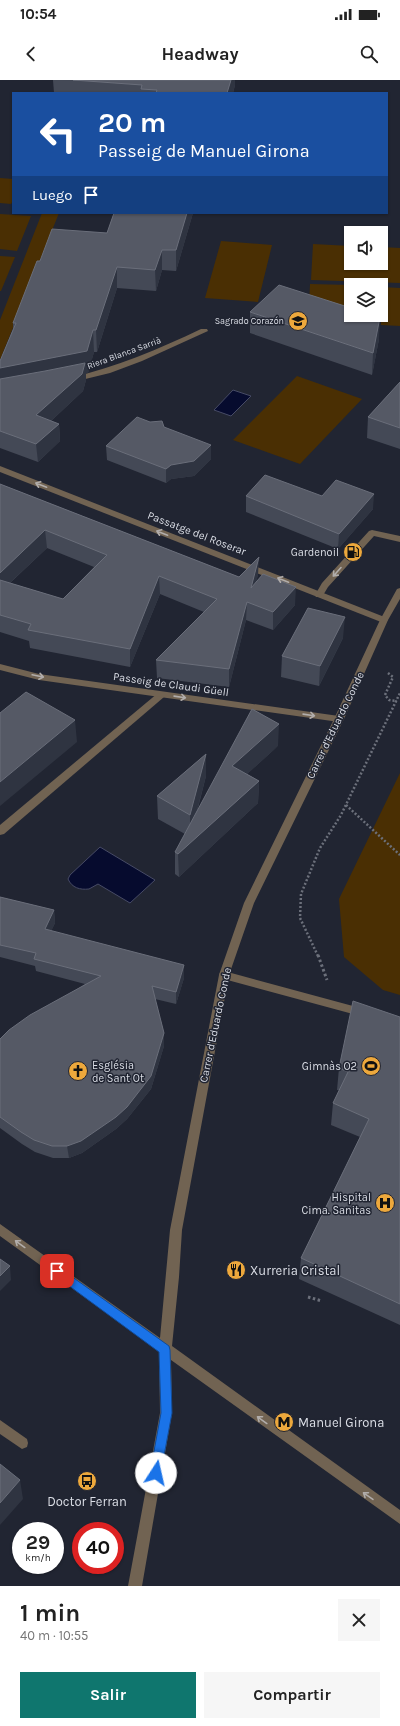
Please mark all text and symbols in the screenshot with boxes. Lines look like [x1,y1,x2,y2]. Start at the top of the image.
text: 10:54 [20,5,57,23]
icon: back [20,43,42,65]
text: Headway [161,43,239,65]
icon: search [358,43,380,65]
text: 20 m [98,106,166,139]
icon: left [32,108,84,160]
text: Passeig de Manuel Girona [98,140,310,162]
icon: arrive [80,184,102,206]
text: Luego [32,186,72,204]
map controls [344,226,388,322]
button: sound [344,226,388,270]
button: layers [344,278,388,322]
school or university icon: Sagrado Corazón [287,310,309,332]
place label: Sagrado Corazón [215,316,284,326]
street label: Riera Blanca Sarrià [86,335,162,371]
one-way arrow [35,481,47,488]
street label: Passatge del Roserar [146,509,248,558]
one-way arrow [156,528,168,536]
fuel station icon: Gardenoil [342,541,364,563]
place label: Gardenoil [291,546,339,559]
one-way arrow [332,567,342,577]
one-way arrow [277,576,289,584]
street label: Carrer d'Eduardo Conde [304,669,367,781]
street label: Passeig de Claudi Güell [112,670,230,699]
one-way arrow [31,672,44,680]
one-way arrow [173,693,186,701]
one-way arrow [302,711,315,719]
street label: Carrer d'Eduardo Conde [197,966,234,1084]
sports icon: Gimnàs O2 [360,1055,382,1077]
place label: Església de Sant Ot [92,1059,144,1085]
church icon: Església de Sant Ot [67,1060,89,1082]
place label: Gimnàs O2 [302,1060,357,1073]
place label: Hispital Cima. Sanitas [301,1191,371,1217]
hospital icon: Hispital Cima. Sanitas [374,1192,396,1214]
one-way arrow [15,1240,26,1248]
pin [40,1254,74,1288]
restaurant icon: Xurreria Cristal [225,1259,247,1281]
icon: arrive [46,1260,68,1282]
place label: Xurreria Cristal [250,1263,340,1278]
metro station icon: Manuel Girona [273,1411,295,1433]
place label: Manuel Girona [298,1415,384,1430]
one-way arrow [257,1416,268,1424]
position arrow [135,1452,177,1494]
bus stop icon: Doctor Ferran [76,1470,98,1492]
one-way arrow [363,1492,374,1500]
place label: Doctor Ferran [47,1494,127,1509]
speed limit sign: 40 [72,1522,124,1574]
text: 29 [26,1531,50,1554]
text: km/h [25,1552,51,1564]
text: 1 min [20,1599,80,1627]
button: close [338,1599,380,1641]
text: 40 m · 10:55 [20,1628,88,1643]
button: Salir [20,1672,196,1718]
button: Compartir [204,1672,380,1718]

